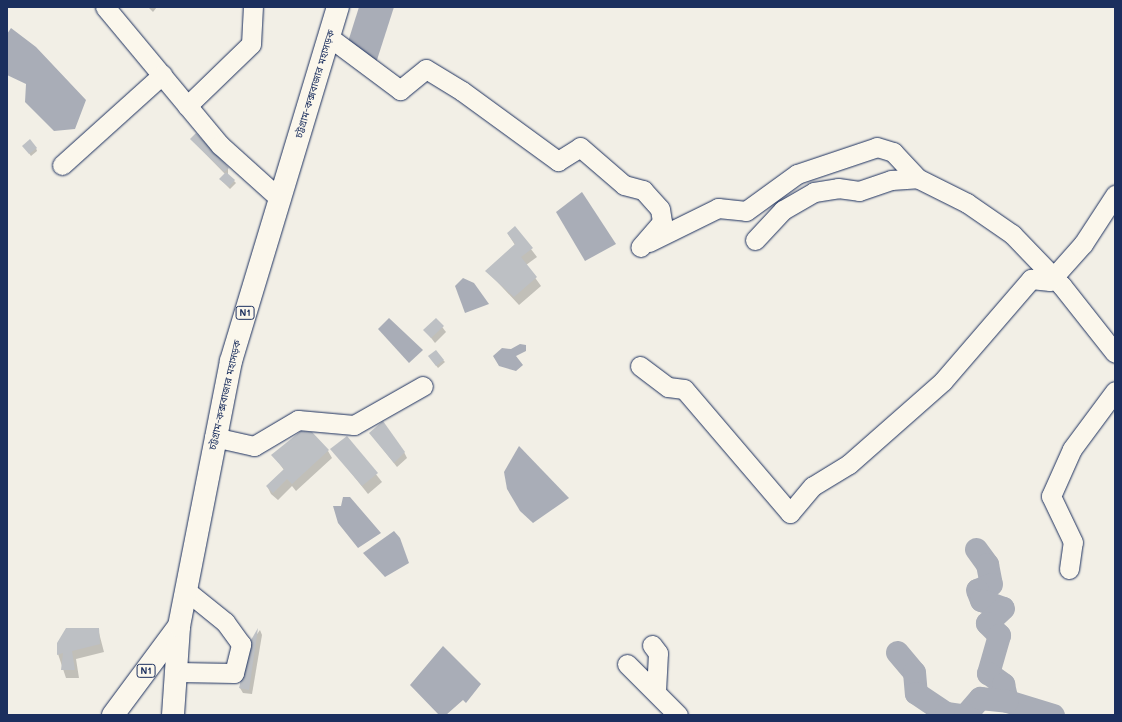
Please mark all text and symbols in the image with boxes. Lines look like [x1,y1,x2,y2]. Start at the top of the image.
street label: চট্টগ্রাম-কক্সবাজার মহাসড়ক [293,28,337,140]
road number: N1 [235,306,255,320]
street label: চট্টগ্রাম-কক্সবাজার মহাসড়ক [206,339,244,451]
road number: N1 [136,664,156,678]

